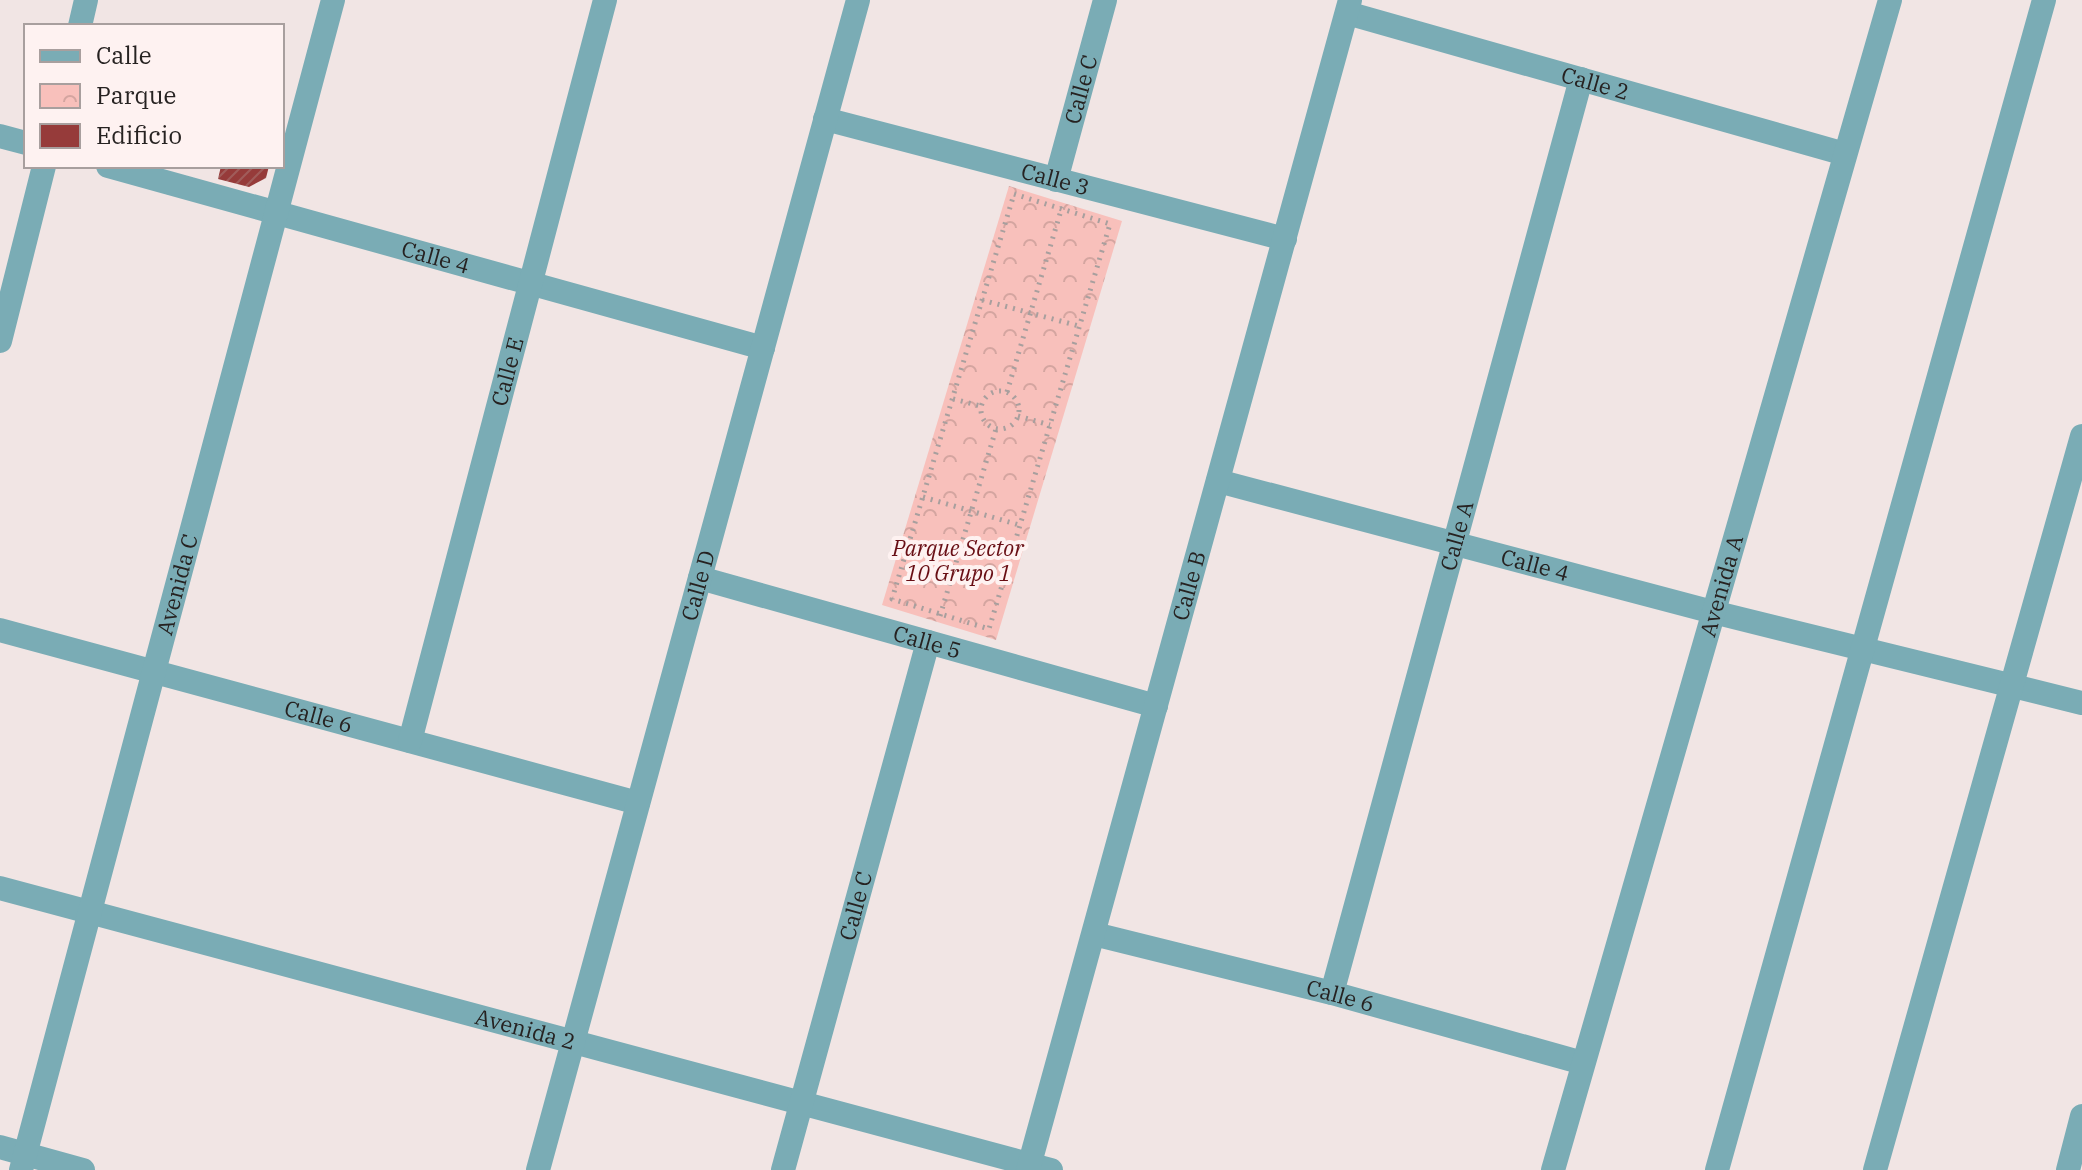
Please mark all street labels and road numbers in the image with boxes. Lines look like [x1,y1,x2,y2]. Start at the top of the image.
street label: Calle C [1057,51,1103,127]
street label: Calle 2 [1558,59,1633,106]
street label: Calle 3 [1018,156,1093,201]
street label: Calle 4 [398,233,473,280]
street label: Calle E [484,334,530,409]
street label: Calle A [1433,497,1479,574]
street label: Avenida C [149,531,204,638]
street label: Avenida A [1692,531,1749,640]
street label: Calle 4 [1498,542,1572,587]
street label: Calle D [674,547,721,624]
street label: Calle B [1165,548,1212,624]
street label: Calle 5 [890,618,965,665]
street label: Calle 6 [281,693,356,739]
street label: Calle C [832,868,878,943]
street label: Calle 6 [1303,972,1378,1018]
street label: Avenida 2 [472,1001,579,1056]

